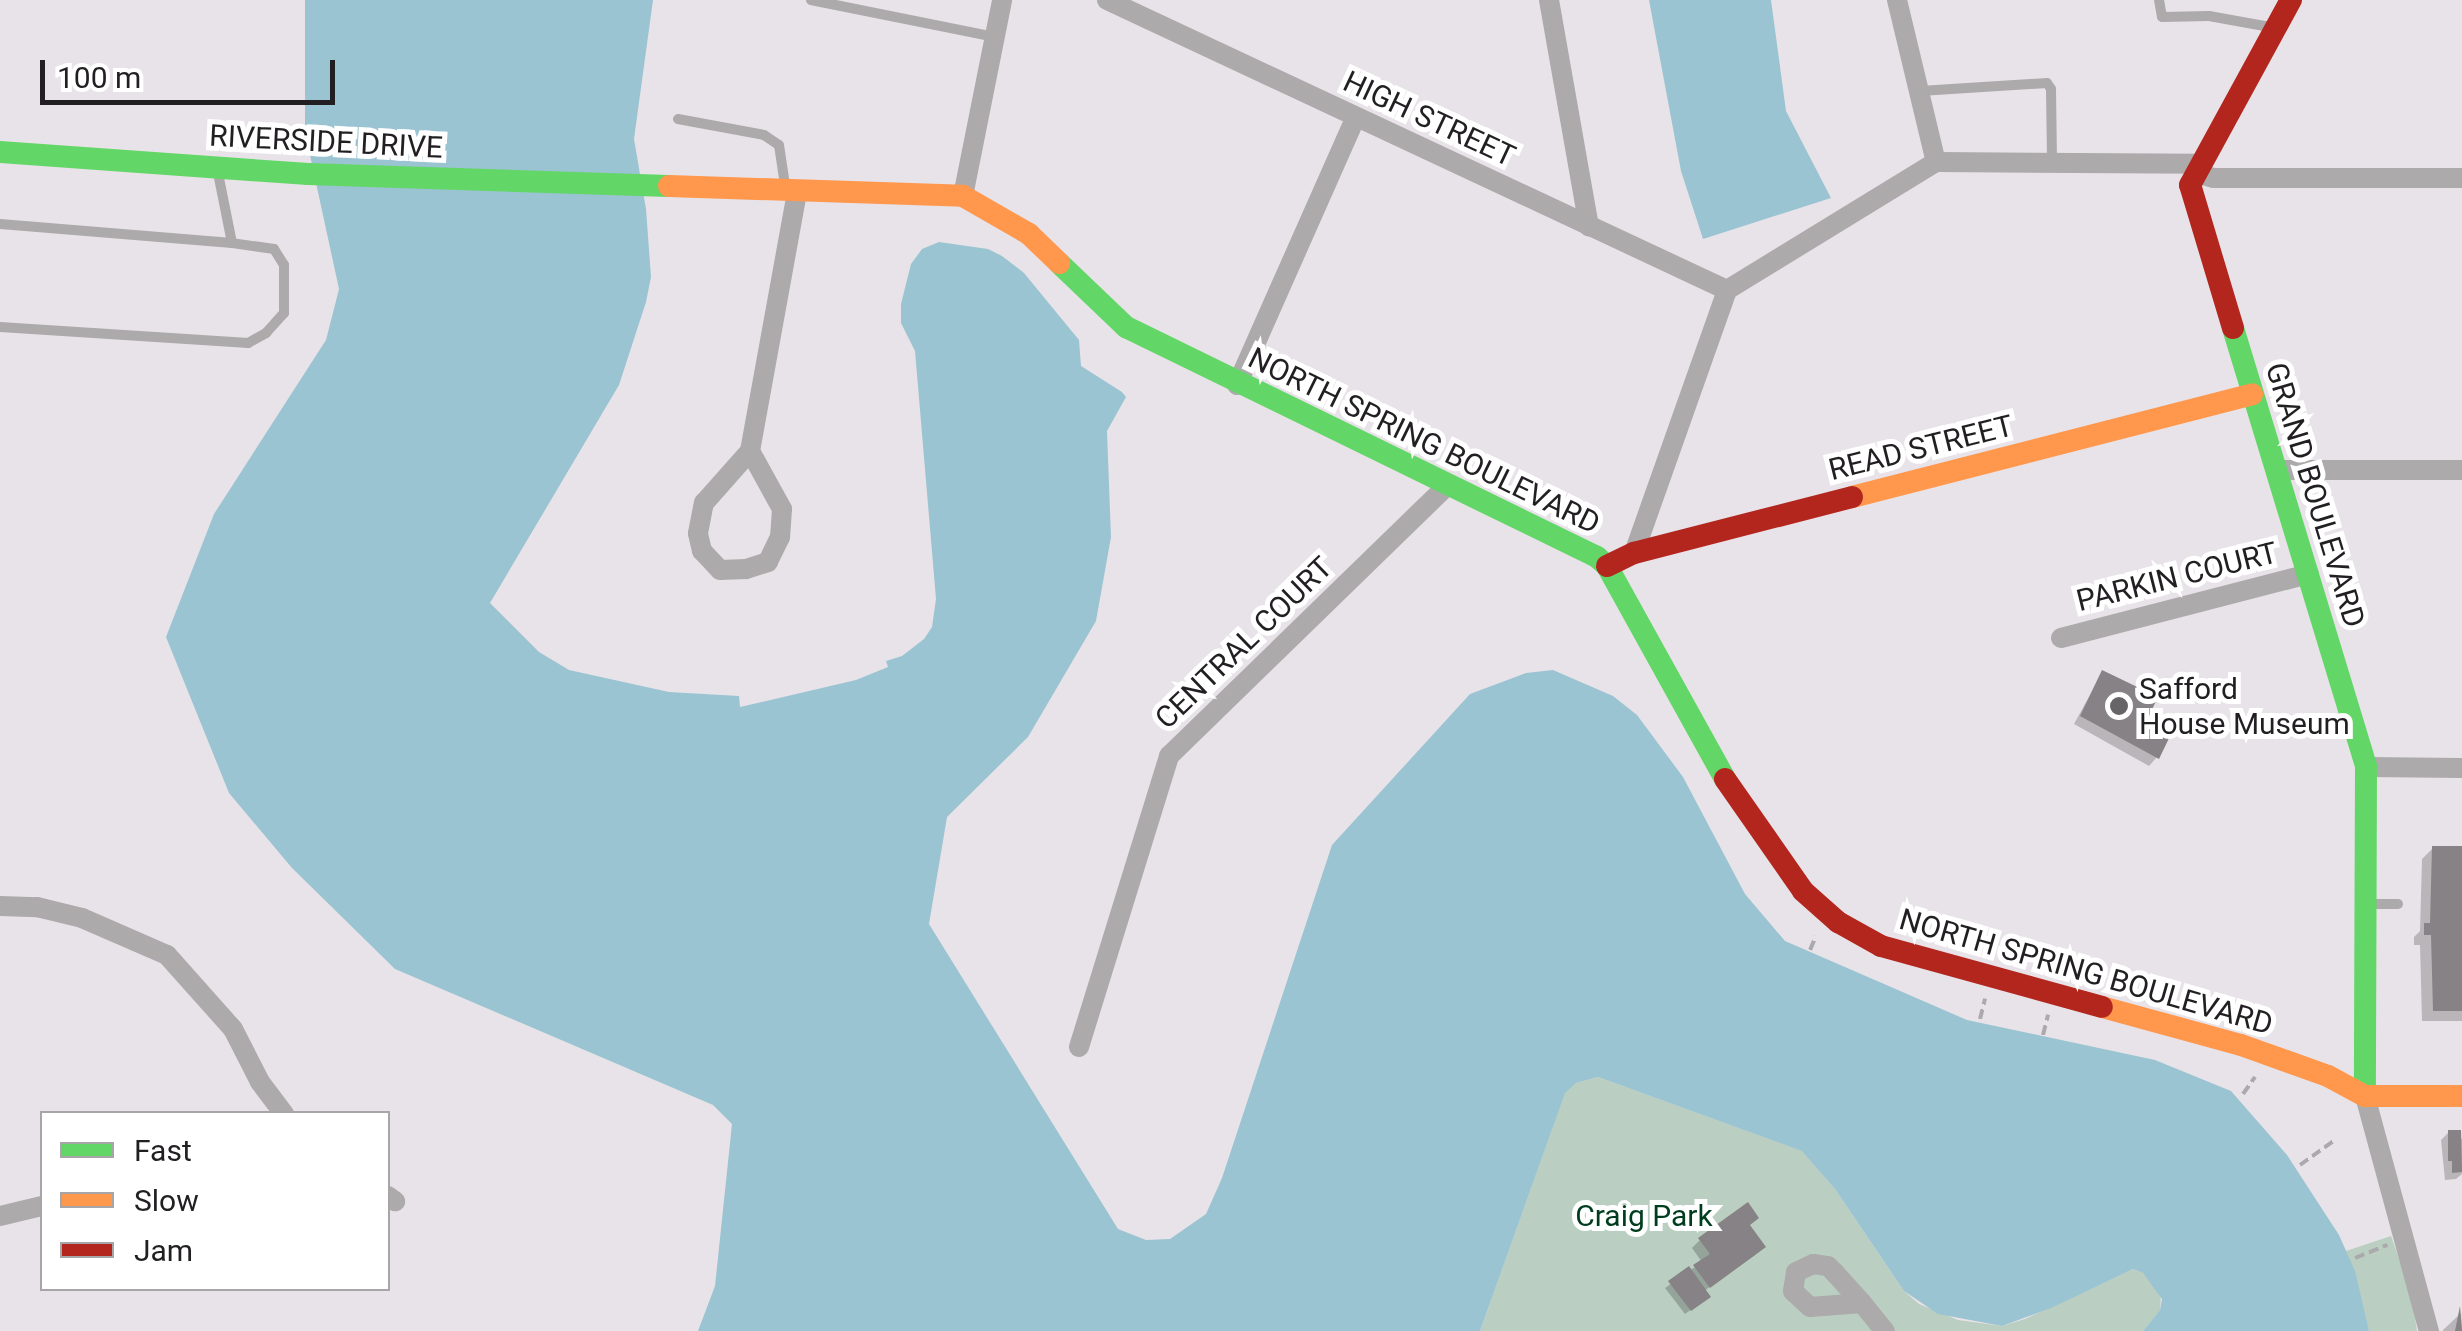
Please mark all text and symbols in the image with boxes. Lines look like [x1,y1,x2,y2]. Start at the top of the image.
scale bar [45,40,340,102]
text: 100 m [57,60,141,95]
street label: HIGH STREET [1337,64,1521,174]
street label: RIVERSIDE DRIVE [208,118,444,166]
street label: NORTH SPRING BOULEVARD [1242,340,1606,542]
street label: GRAND BOULEVARD [2258,358,2372,632]
street label: READ STREET [1825,408,2017,488]
street label: PARKIN COURT [2073,535,2281,619]
street label: CENTRAL COURT [1148,549,1340,737]
place label: Safford House Museum [2139,671,2350,742]
marker: Safford House Museum [2108,695,2130,717]
street label: NORTH SPRING BOULEVARD [1895,901,2277,1043]
legend [40,1111,390,1291]
text: Fast [134,1133,192,1168]
text: Slow [134,1183,199,1218]
park label: Craig Park [1575,1198,1713,1234]
text: Jam [134,1233,193,1268]

